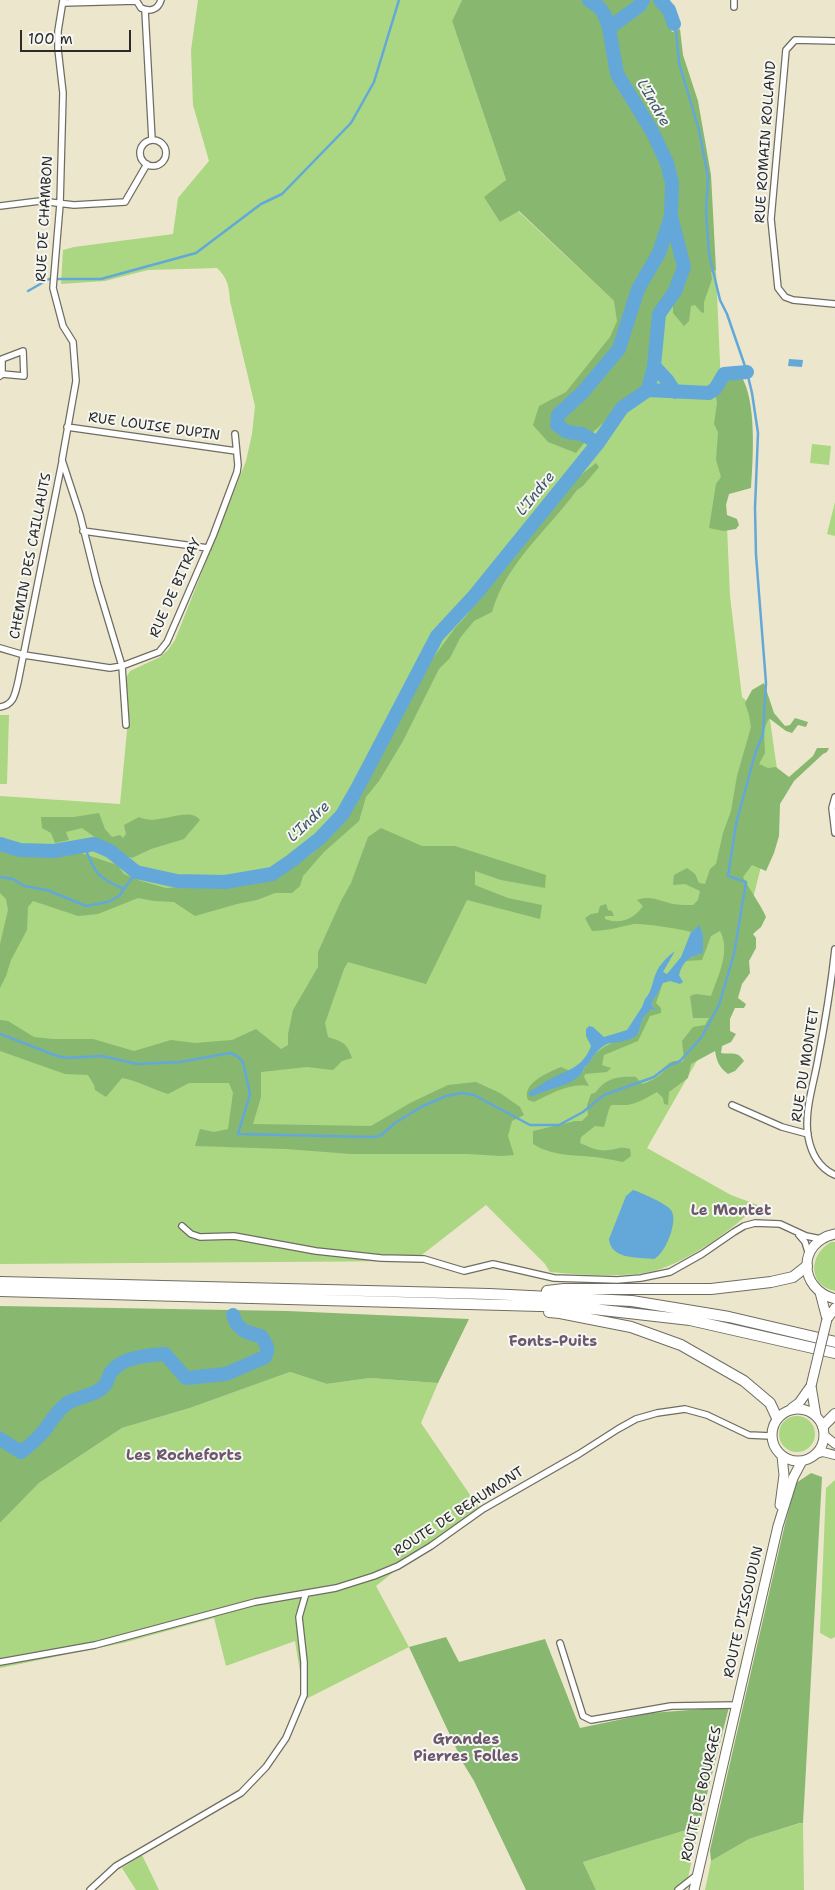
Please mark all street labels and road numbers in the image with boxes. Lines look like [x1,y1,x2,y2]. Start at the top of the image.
street label: RUE ROMAIN ROLLAND [752,60,780,224]
street label: RUE DE CHAMBON [33,155,57,283]
street label: RUE LOUISE DUPIN [87,409,221,445]
street label: CHEMIN DES CAILLAUTS [7,471,55,641]
street label: RUE DE BITRAY [147,536,205,640]
street label: RUE DU MONTET [789,1007,823,1123]
street label: ROUTE DE BEAUMONT [391,1464,527,1560]
street label: ROUTE D'ISSOUDUN [721,1545,767,1679]
street label: ROUTE DE BOURGES [678,1725,726,1863]

